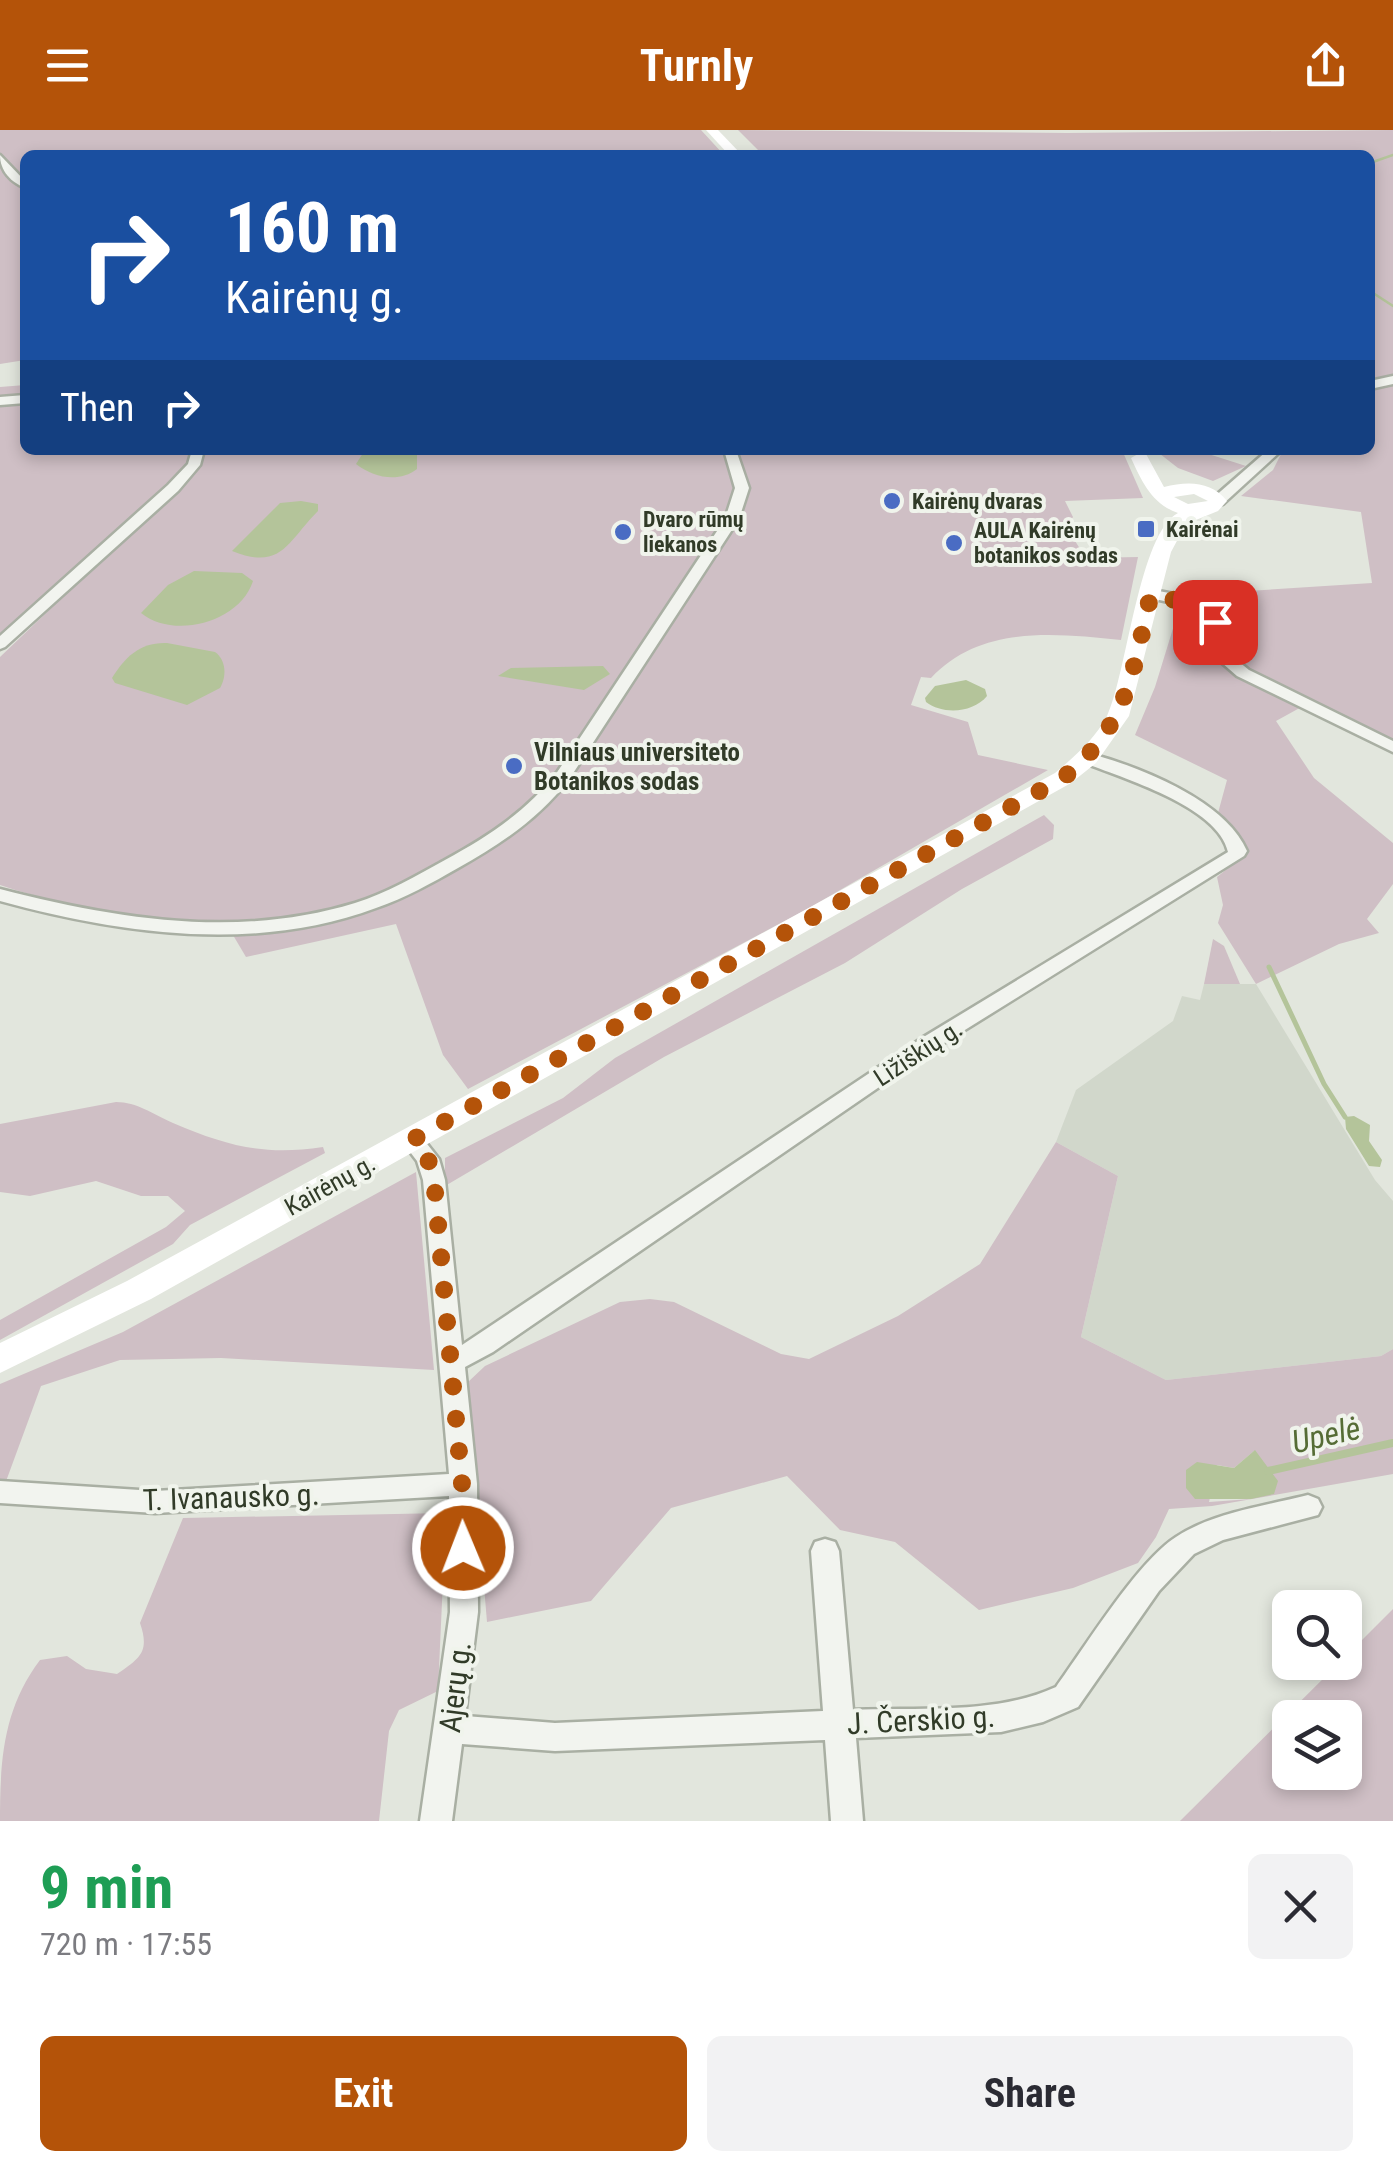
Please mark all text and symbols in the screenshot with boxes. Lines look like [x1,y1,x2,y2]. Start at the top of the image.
icon: menu [40,38,95,93]
icon: share [1298,38,1353,93]
text: Turnly [640,39,753,92]
text: 160 m [225,187,399,269]
icon: right [60,190,190,320]
text: Kairėnų g. [225,271,404,324]
icon: right [154,380,209,435]
text: Then [60,386,134,430]
place label: Kairėnų dvaras [912,489,1043,514]
marker: Kairėnų dvaras [881,490,903,512]
place label: Dvaro rūmų liekanos [643,507,744,557]
place label: Kairėnai [1166,517,1238,542]
place label: AULA Kairėnų botanikos sodas [974,518,1118,568]
marker: Kairėnai [1135,518,1157,540]
marker: Dvaro rūmų liekanos [612,521,634,543]
marker: AULA Kairėnų botanikos sodas [943,532,965,554]
pin [1173,580,1258,665]
icon: arrive [1188,595,1243,650]
place label: Vilniaus universiteto Botanikos sodas [534,738,740,796]
marker: Vilniaus universiteto Botanikos sodas [503,755,525,777]
street label: Ližiškių g. [868,1014,968,1092]
street label: Kairėnų g. [280,1148,380,1222]
water label: Upelė [1288,1409,1364,1461]
street label: T. Ivanausko g. [142,1476,320,1518]
position arrow [411,1496,515,1600]
map controls [1272,1590,1362,1790]
button: search [1272,1590,1362,1680]
street label: Ajerų g. [432,1640,478,1734]
street label: J. Čerskio g. [846,1699,996,1741]
button: layers [1272,1700,1362,1790]
text: 9 min [40,1852,173,1923]
button: close [1248,1854,1353,1959]
text: 720 m · 17:55 [40,1925,212,1963]
button: Exit [40,2036,687,2151]
button: Share [707,2036,1353,2151]

